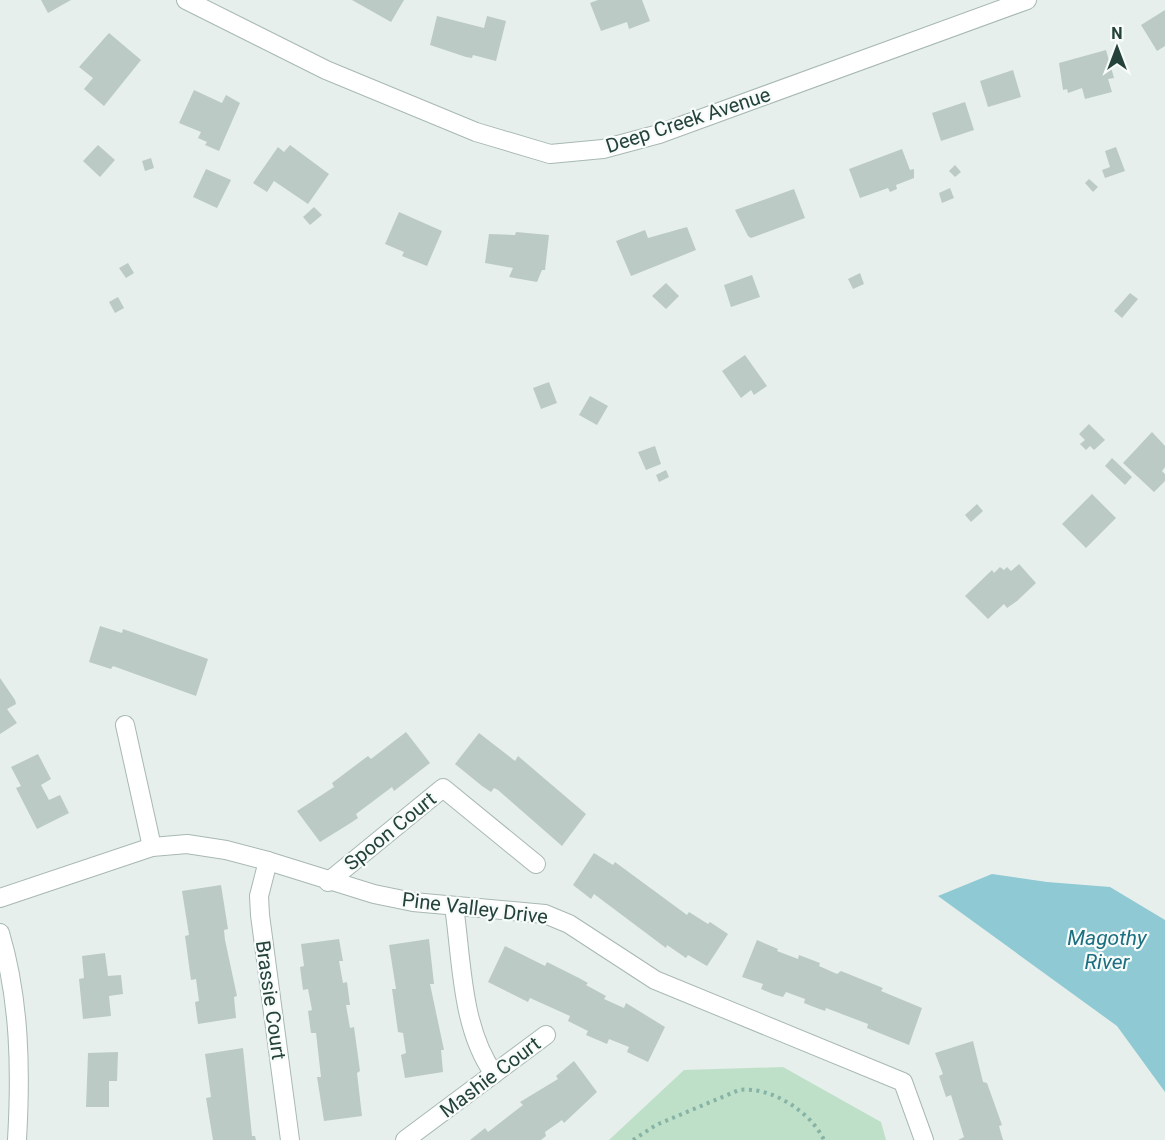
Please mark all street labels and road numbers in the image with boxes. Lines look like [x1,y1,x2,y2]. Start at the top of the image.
street label: Deep Creek Avenue [603,82,773,158]
street label: Spoon Court [339,787,441,875]
street label: Pine Valley Drive [401,887,549,929]
street label: Brassie Court [251,939,291,1061]
street label: Mashie Court [435,1031,545,1123]

